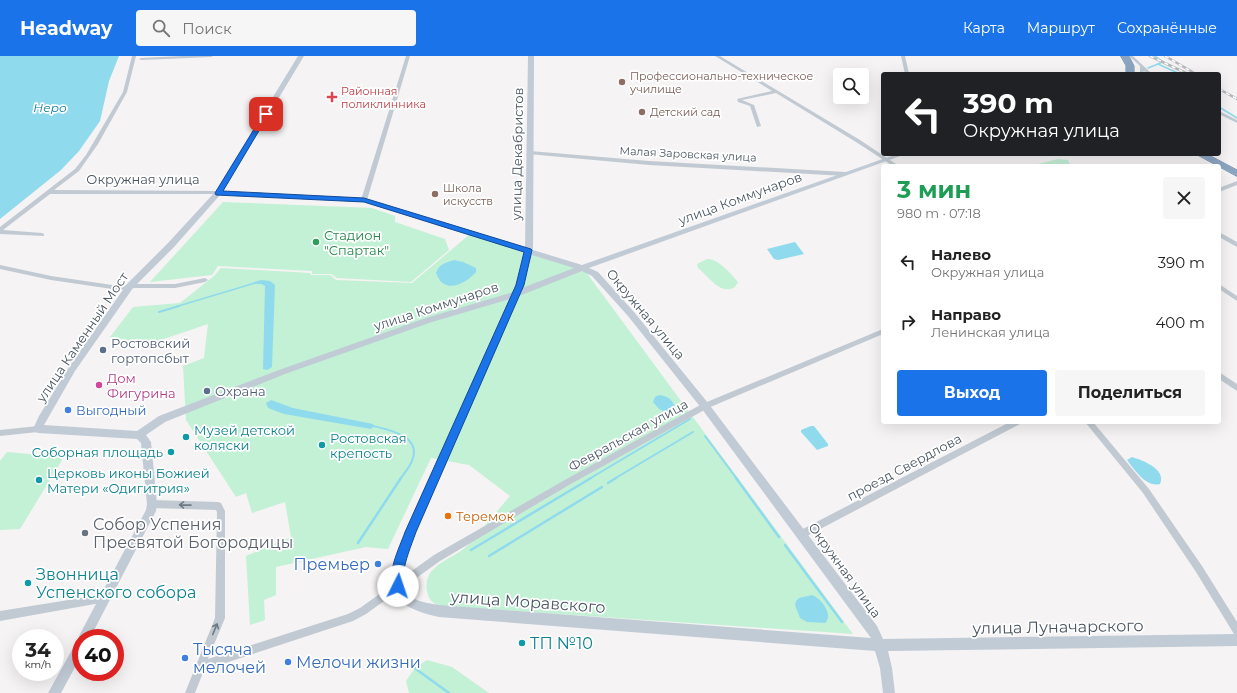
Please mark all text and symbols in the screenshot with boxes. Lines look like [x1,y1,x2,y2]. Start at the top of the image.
search box [136,10,416,46]
text: Headway [20,17,112,40]
icon: search [150,17,172,39]
text: Поиск [182,19,232,38]
text: Карта [963,19,1005,37]
text: Маршрут [1027,19,1095,37]
text: Сохранённые [1117,19,1217,37]
map controls [833,68,869,104]
button: search [833,68,869,104]
place label: Профессионально-техническое училище [629,69,813,96]
marker: Профессионально-техническое училище [617,77,627,87]
place label: Районная поликлинника [341,84,426,111]
text: 390 m [963,86,1054,120]
street label: улица Декабристов [508,87,526,222]
icon: left [897,88,949,140]
marker: Районная поликлинника [326,91,338,103]
pin [249,97,283,131]
water label: Неро [33,100,67,115]
icon: arrive [255,103,277,125]
place label: Детский сад [650,105,720,119]
marker: Детский сад [637,107,647,117]
text: Окружная улица [963,120,1120,142]
street label: Малая Заровская улица [619,143,757,165]
street label: улица Коммунаров [675,168,804,228]
street label: Окружная улица [86,171,200,187]
text: 3 мин [897,175,971,204]
button: close [1163,177,1205,219]
place label: Школа искусств [443,181,493,208]
marker: Школа искусств [430,189,440,199]
text: 980 m · 07:18 [897,205,981,221]
place label: Стадион "Спартак" [324,227,389,258]
marker: Стадион "Спартак" [311,237,321,247]
text: Налево [931,245,991,264]
icon: left [897,251,919,273]
text: 390 m [1158,253,1205,272]
text: Окружная улица [931,264,1044,280]
street label: Окружная улица [603,265,689,363]
street label: улица Каменный Мост [32,268,132,406]
street label: улица Коммунаров [371,278,500,334]
text: Направо [931,305,1001,324]
icon: right [897,311,919,333]
text: 400 m [1155,313,1205,332]
text: Ленинская улица [931,324,1050,340]
place label: Ростовский гортопсбыт [111,335,190,366]
marker: Ростовский гортопсбыт [98,345,108,355]
place label: Дом Фигурина [107,370,176,401]
button: Выход [897,370,1047,416]
button: Поделиться [1055,370,1205,416]
marker: Дом Фигурина [94,380,104,390]
place label: Охрана [215,383,266,399]
marker: Охрана [202,386,212,396]
street label: Февральская улица [566,396,690,474]
place label: Выгодный [76,402,146,418]
marker: Выгодный [63,405,73,415]
place label: Музей детской коляски [194,422,295,453]
place label: Ростовская крепость [330,430,407,461]
street label: проезд Свердлова [844,430,964,504]
marker: Музей детской коляски [181,432,191,442]
marker: Ростовская крепость [317,440,327,450]
place label: Соборная площадь [32,444,163,460]
marker: Соборная площадь [166,447,176,457]
place label: Церковь иконы Божией Матери «Одигитрия» [47,465,210,496]
marker: Церковь иконы Божией Матери «Одигитрия» [34,475,44,485]
one-way arrow [179,501,192,509]
place label: Теремок [456,508,514,524]
marker: Теремок [443,511,453,521]
place label: Собор Успения Пресвятой Богородицы [93,515,293,552]
street label: Окружная улица [805,519,885,621]
marker: Собор Успения Пресвятой Богородицы [80,528,90,538]
place label: Премьер [293,555,370,574]
marker: Премьер [373,559,383,569]
place label: Звонница Успенского собора [36,565,196,602]
position arrow [377,565,419,607]
marker: Звонница Успенского собора [23,578,33,588]
street label: улица Моравского [449,587,606,617]
street label: улица Луначарского [971,616,1144,638]
one-way arrow [212,624,220,636]
speed limit sign: 40 [72,629,124,681]
place label: ТП №10 [530,634,593,653]
text: 34 [25,638,51,662]
marker: ТП №10 [517,638,527,648]
place label: Тысяча мелочей [193,640,266,677]
marker: Тысяча мелочей [180,653,190,663]
place label: Мелочи жизни [296,653,421,672]
marker: Мелочи жизни [283,657,293,667]
text: km/h [25,658,51,671]

